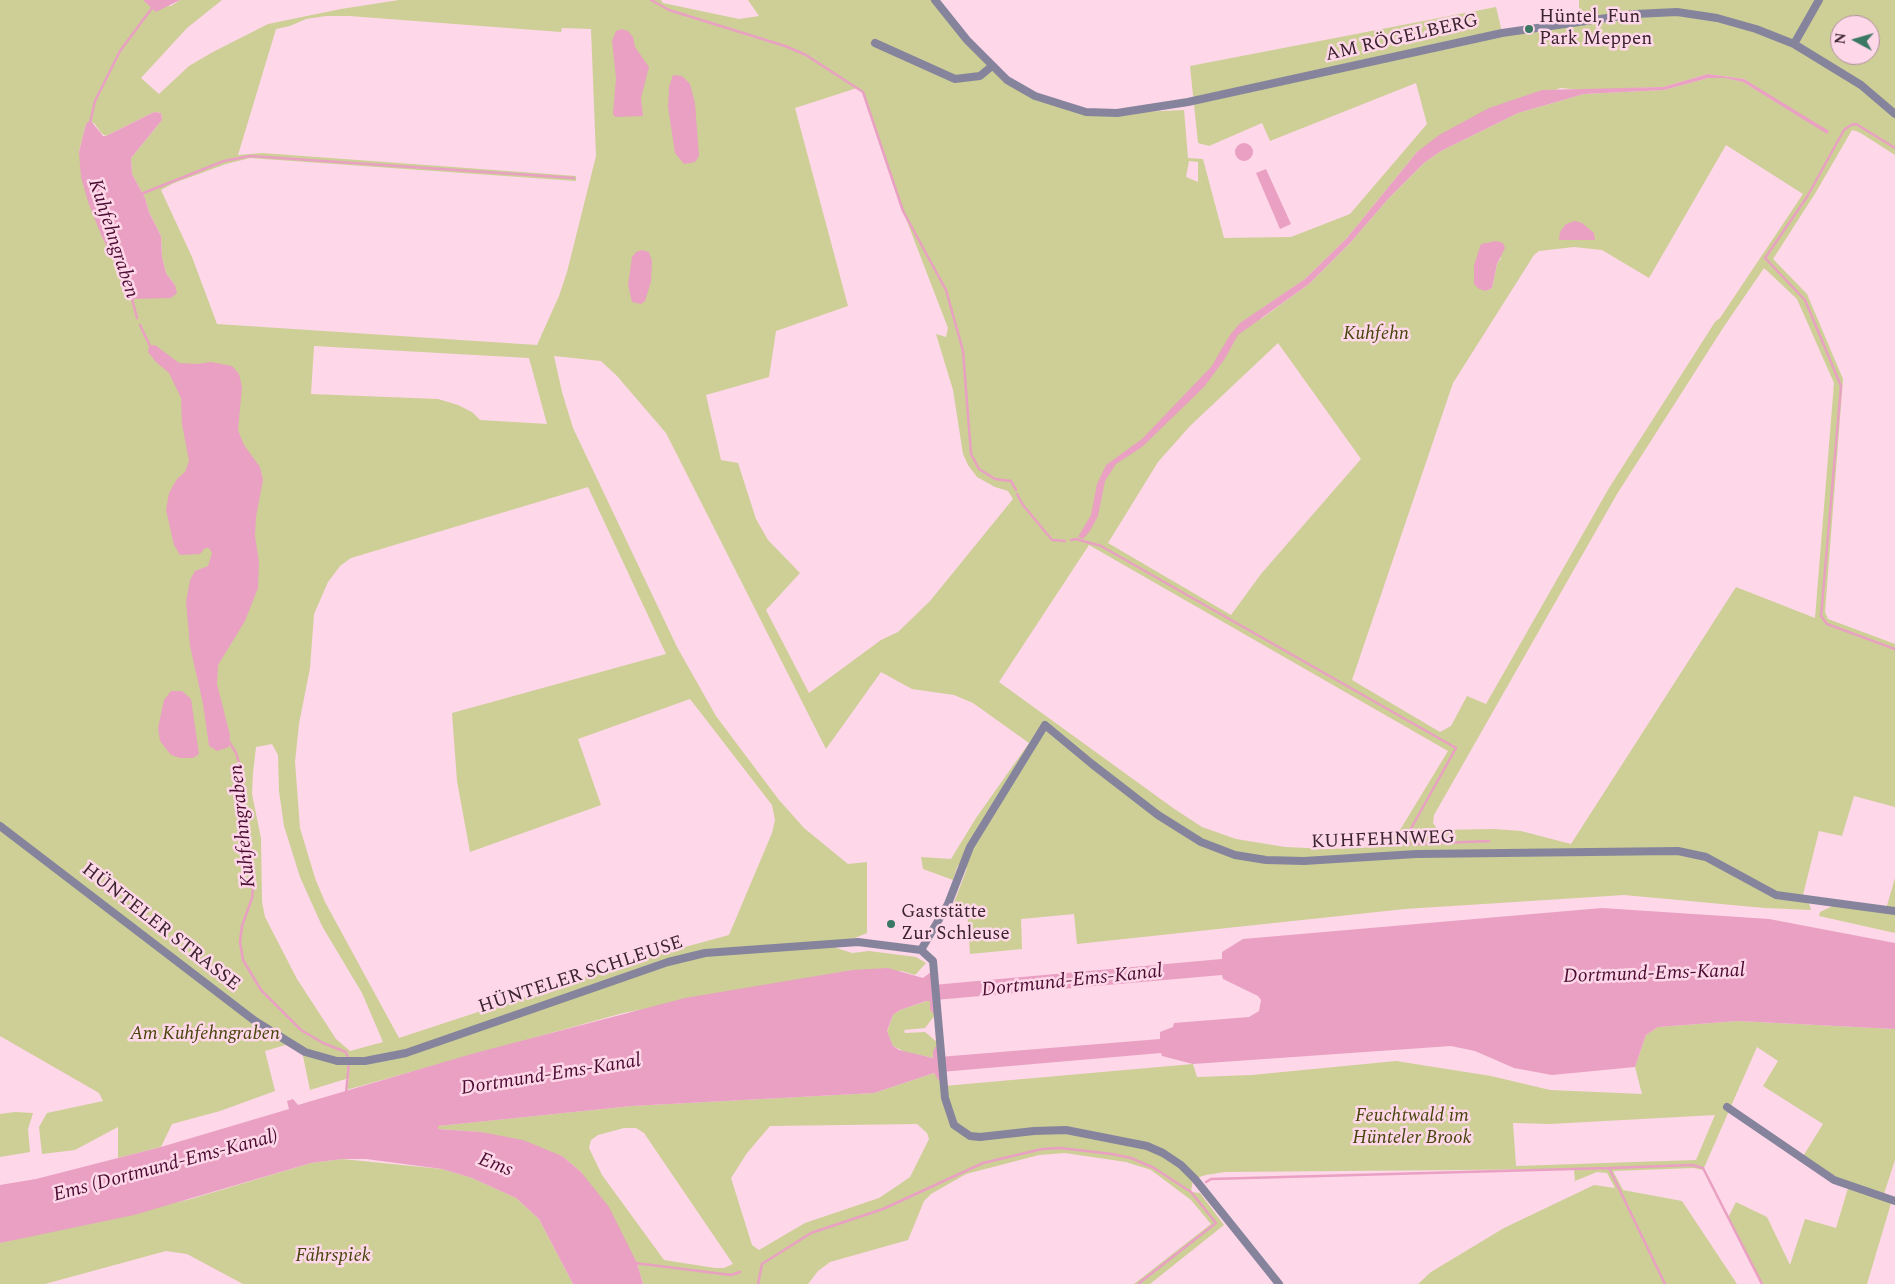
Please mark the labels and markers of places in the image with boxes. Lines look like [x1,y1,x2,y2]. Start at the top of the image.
place label: Hüntel, Fun Park Meppen [1539,7,1652,51]
marker: Hüntel, Fun Park Meppen [1523,23,1535,35]
place label: Gaststätte Zur Schleuse [901,902,1010,946]
marker: Gaststätte Zur Schleuse [885,918,897,930]

